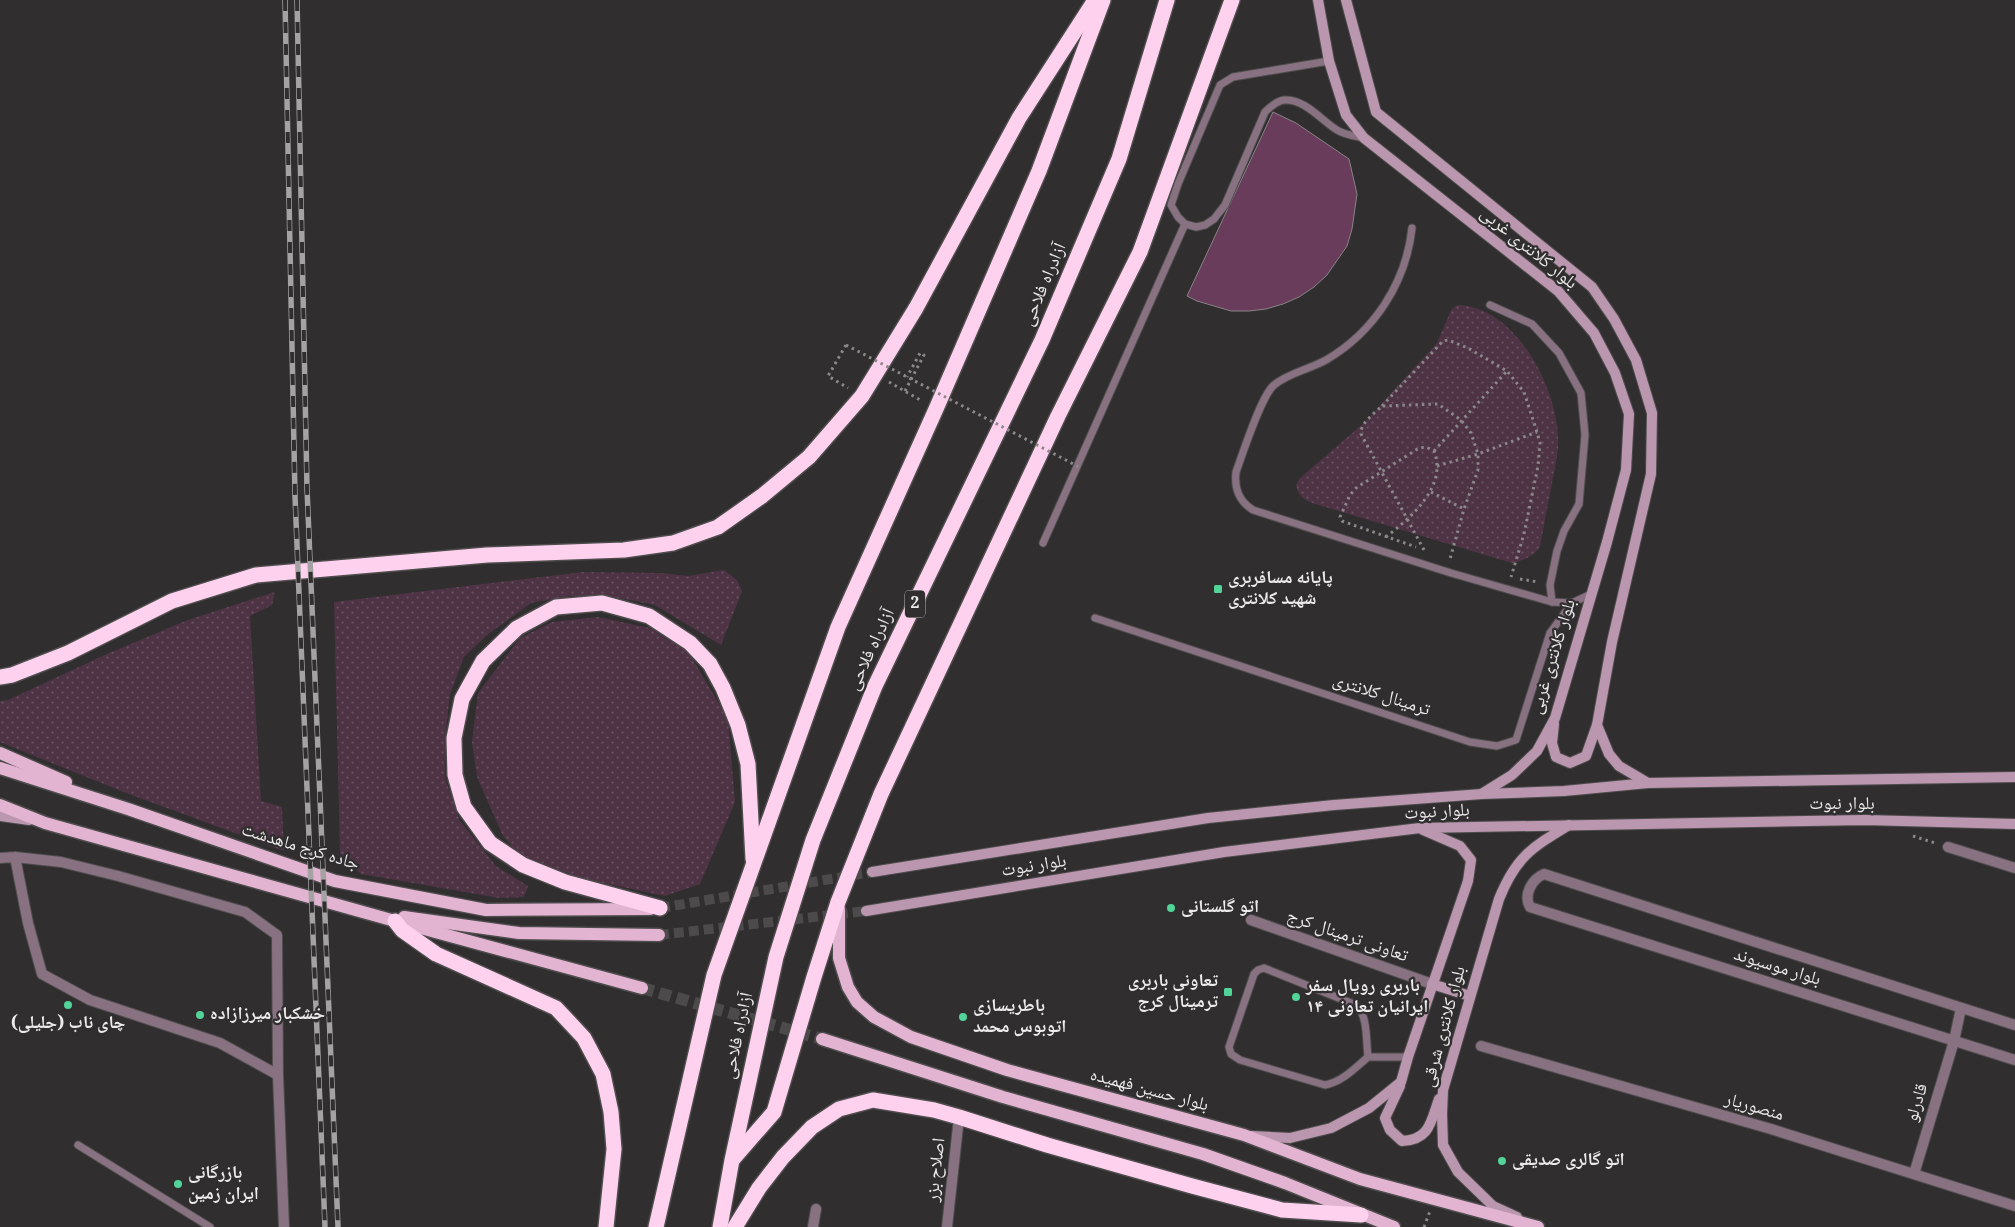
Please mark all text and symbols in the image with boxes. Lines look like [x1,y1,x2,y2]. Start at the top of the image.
street label: بلوار کلانتری غربی [1472,200,1584,298]
street label: آزادراه فلاحی [1014,238,1076,331]
place label: پایانه مسافربری شهید کلانتری [1228,564,1333,615]
marker: پایانه مسافربری شهید کلانتری [1212,583,1224,595]
road number: 2 [905,590,925,618]
street label: بلوار کلانتری غربی [1522,596,1586,718]
street label: آزادراه فلاحی [840,603,904,696]
street label: ترمینال کلانتری [1328,666,1434,726]
street label: بلوار نبوت [1809,790,1875,820]
street label: بلوار نبوت [1403,796,1471,830]
street label: جاده کرج ماهدشت [237,816,363,880]
street label: بلوار نبوت [999,847,1069,887]
place label: اتو گلستانی [1181,893,1259,923]
marker: اتو گلستانی [1165,902,1177,914]
street label: تعاونی ترمینال کرج [1282,902,1412,972]
street label: بلوار موسیوند [1730,941,1824,995]
street label: بلوار کلانتری شرقی [1414,963,1476,1091]
place label: تعاونی باربری ترمینال کرج [1128,967,1218,1018]
place label: باربری رویال سفر ایرانیان تعاونی ۱۴ [1305,972,1428,1023]
marker: تعاونی باربری ترمینال کرج [1222,986,1234,998]
street label: آزادراه فلاحی [715,989,763,1082]
marker: باربری رویال سفر ایرانیان تعاونی ۱۴ [1290,991,1302,1003]
place label: باطریسازی اتوبوس محمد [973,992,1066,1043]
marker: چای ناب (جلیلی) [62,999,74,1011]
place label: خشکبار میرزازاده [210,1000,326,1030]
place label: چای ناب (جلیلی) [11,1009,126,1039]
marker: خشکبار میرزازاده [194,1009,206,1021]
marker: باطریسازی اتوبوس محمد [957,1011,969,1023]
street label: بلوار حسین فهمیده [1086,1061,1212,1121]
street label: قادرلو [1898,1080,1938,1126]
street label: منصوریار [1720,1085,1787,1131]
street label: اصلاح بزر [919,1137,955,1204]
place label: اتو گالری صدیقی [1512,1146,1625,1176]
marker: اتو گالری صدیقی [1496,1155,1508,1167]
place label: بازرگانی ایران زمین [188,1159,259,1210]
marker: بازرگانی ایران زمین [172,1178,184,1190]

